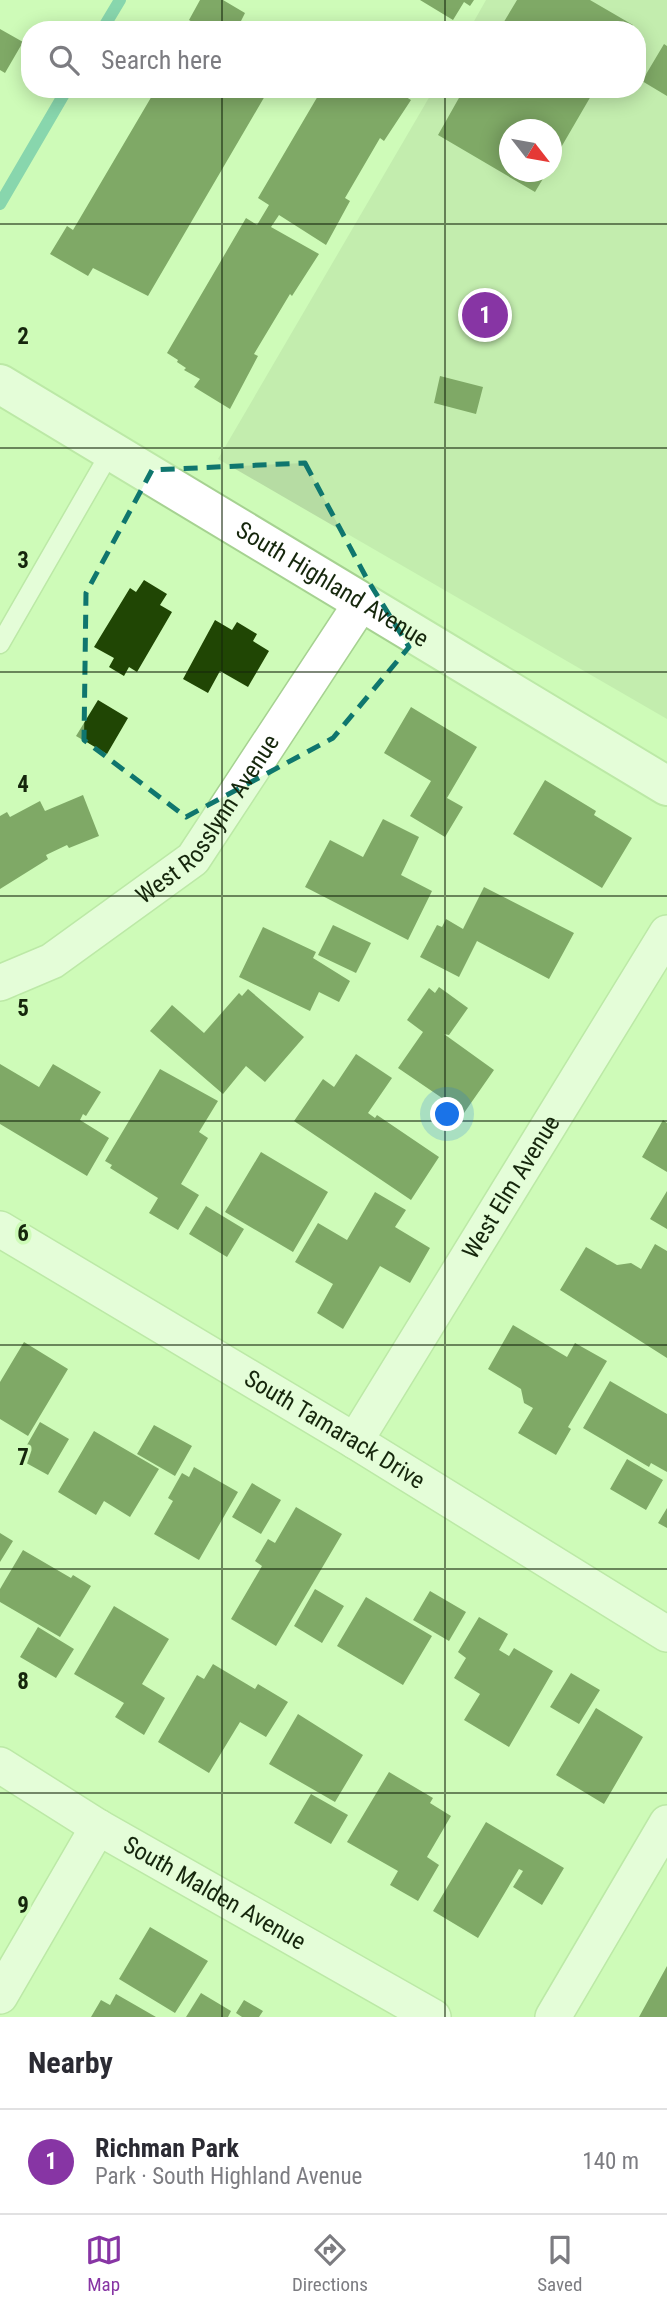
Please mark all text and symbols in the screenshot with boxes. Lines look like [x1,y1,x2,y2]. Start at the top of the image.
search box [21,21,646,98]
icon: search [45,41,83,79]
text: Search here [101,45,222,75]
north arrow [499,119,562,182]
pin: 1 [462,289,508,341]
text: 2 [17,323,29,350]
street label: South Highland Avenue [231,516,433,653]
text: 3 [17,547,29,574]
street label: West Rosslynn Avenue [131,729,285,910]
text: 4 [17,771,29,798]
text: 5 [17,995,29,1022]
your location [430,1097,464,1131]
street label: West Elm Avenue [456,1110,566,1264]
text: 6 [17,1220,29,1247]
street label: South Tamarack Drive [239,1364,430,1495]
text: 7 [17,1444,29,1471]
text: 8 [17,1668,29,1695]
street label: South Malden Avenue [119,1830,311,1956]
text: 9 [17,1892,29,1919]
text: Nearby [28,2045,113,2080]
text: Richman Park [95,2133,239,2163]
text: 1 [45,2148,57,2175]
text: 140 m [582,2148,639,2175]
text: Park · South Highland Avenue [95,2163,362,2190]
tab: Map [85,2231,123,2296]
tab: Directions [292,2231,368,2296]
tab: Saved [537,2231,582,2296]

